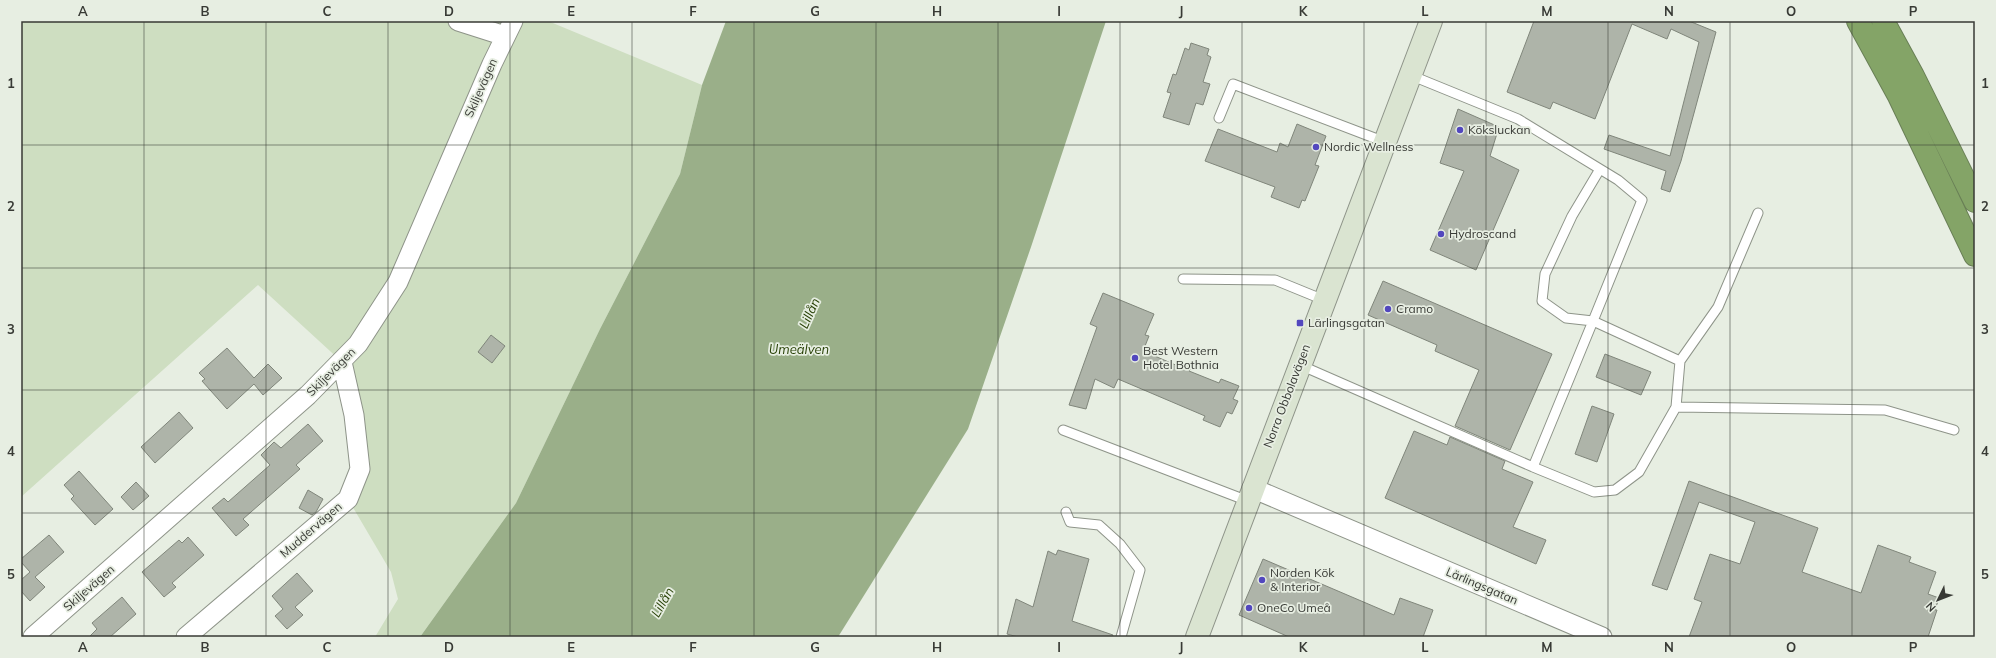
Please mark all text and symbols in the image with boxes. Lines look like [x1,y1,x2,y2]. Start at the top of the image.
text: A [78,3,88,19]
text: B [201,3,210,19]
text: C [323,3,332,19]
text: D [444,3,454,19]
text: E [567,3,575,19]
text: F [689,3,697,19]
text: G [810,3,820,19]
text: H [932,3,942,19]
text: I [1057,3,1061,19]
text: J [1179,3,1183,19]
text: K [1299,3,1309,19]
text: L [1421,3,1429,19]
text: M [1541,3,1553,19]
text: N [1664,3,1674,19]
text: O [1786,3,1796,19]
text: P [1909,3,1918,19]
street label: Skiljevägen [461,56,500,120]
text: 1 [7,75,15,91]
text: 1 [1981,75,1989,91]
place label: Köksluckan [1468,122,1530,137]
marker: Köksluckan [1455,125,1465,135]
place label: Nordic Wellness [1324,139,1414,154]
marker: Nordic Wellness [1311,142,1321,152]
text: 2 [7,198,15,214]
text: 2 [1981,198,1989,214]
place label: Hydroscand [1449,226,1516,241]
marker: Hydroscand [1436,229,1446,239]
water label: Lillån [795,295,823,331]
place label: Cramo [1396,301,1433,316]
marker: Cramo [1383,304,1393,314]
place label: Lärlingsgatan [1308,315,1385,330]
marker: Lärlingsgatan [1295,318,1305,328]
text: 3 [7,321,15,337]
text: 3 [1981,321,1989,337]
water label: Umeälven [769,341,829,357]
street label: Norra Obbolavägen [1260,342,1313,450]
place label: Best Western Hotel Bothnia [1143,343,1219,372]
street label: Skiljevägen [303,344,358,399]
marker: Best Western Hotel Bothnia [1130,353,1140,363]
text: 4 [7,443,15,459]
text: 4 [1981,443,1989,459]
street label: Muddervägen [277,499,345,561]
street label: Skiljevägen [60,561,117,614]
street label: Lärlingsgatan [1444,564,1521,607]
place label: Norden Kök & Interior [1270,565,1335,594]
text: 5 [7,566,15,582]
text: 5 [1981,566,1989,582]
marker: Norden Kök & Interior [1257,575,1267,585]
north arrow [1918,580,1958,620]
water label: Lillån [647,584,677,620]
text: N [1923,599,1939,615]
place label: OneCo Umeå [1257,600,1331,615]
marker: OneCo Umeå [1244,603,1254,613]
text: A [78,639,88,655]
text: B [201,639,210,655]
text: C [323,639,332,655]
text: D [444,639,454,655]
text: E [567,639,575,655]
text: F [689,639,697,655]
text: G [810,639,820,655]
text: H [932,639,942,655]
text: I [1057,639,1061,655]
text: J [1179,639,1183,655]
text: K [1299,639,1309,655]
text: L [1421,639,1429,655]
text: M [1541,639,1553,655]
text: N [1664,639,1674,655]
text: O [1786,639,1796,655]
text: P [1909,639,1918,655]

